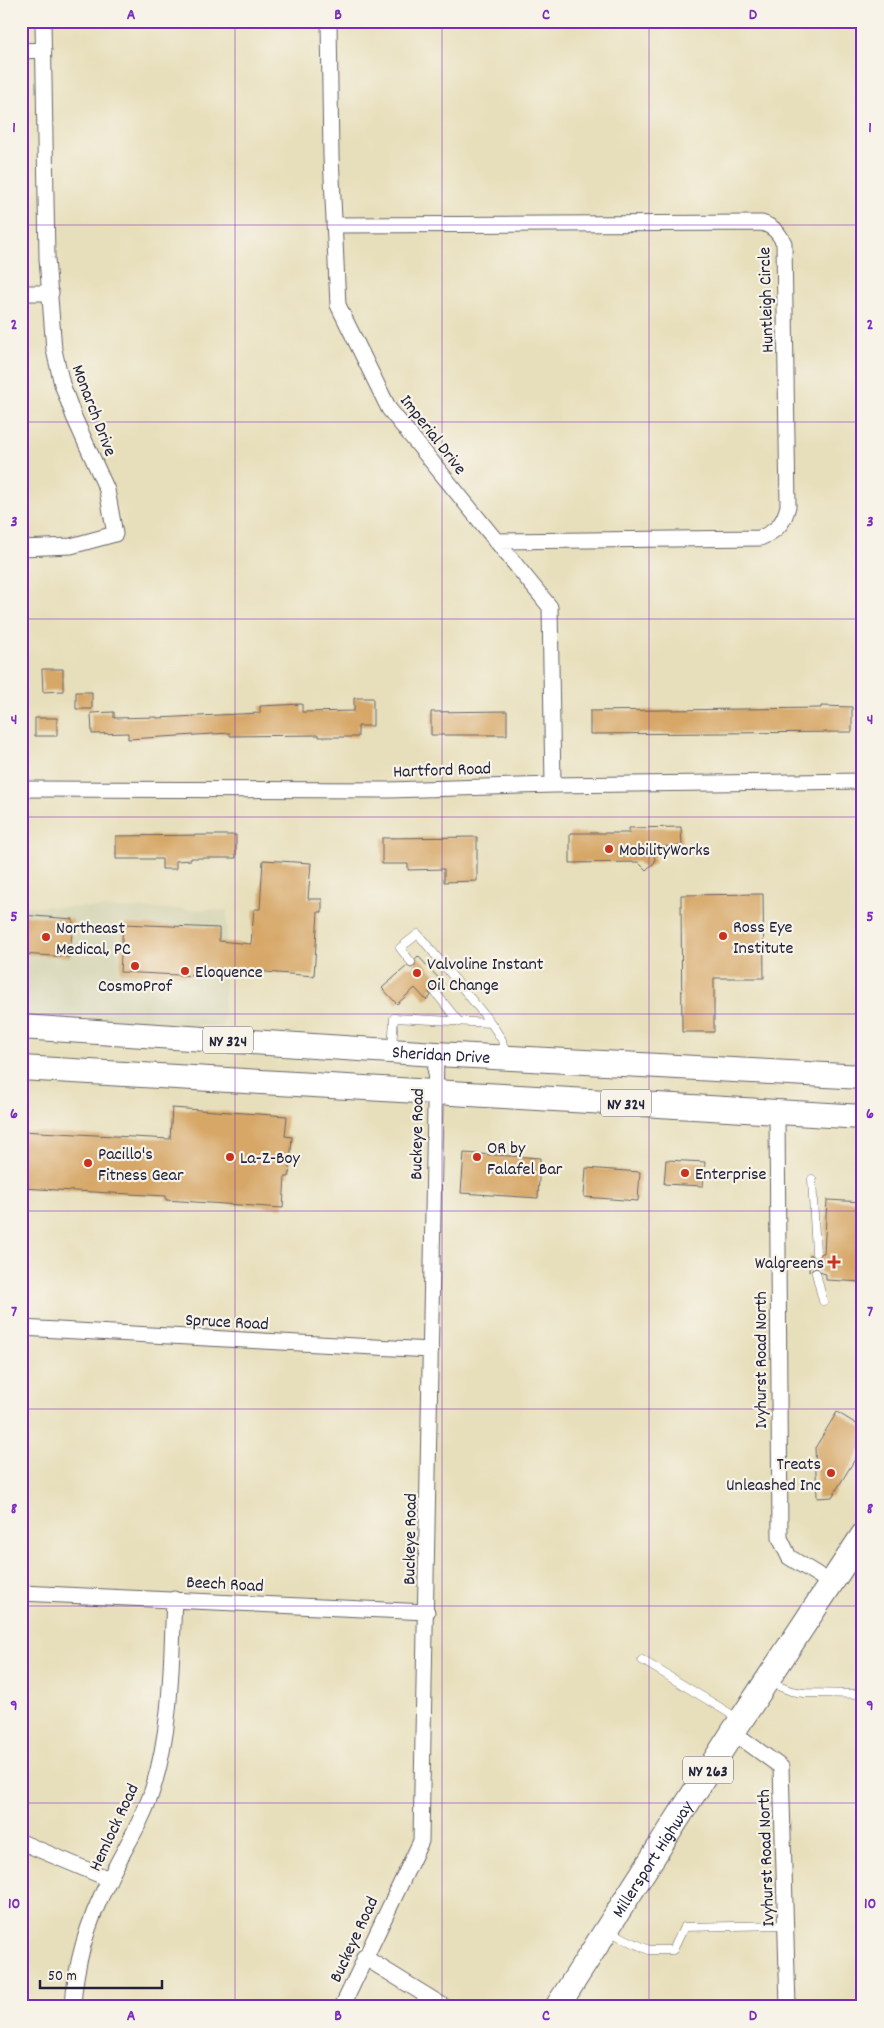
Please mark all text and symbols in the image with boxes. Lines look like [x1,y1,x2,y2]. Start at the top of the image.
text: A [127,4,136,27]
text: B [334,4,342,27]
text: C [542,4,550,27]
text: D [749,4,758,27]
text: 1 [12,117,16,140]
text: 1 [868,117,872,140]
street label: Huntleigh Circle [753,246,782,353]
text: 2 [11,314,18,337]
text: 2 [867,314,874,337]
street label: Monarch Drive [64,361,122,460]
street label: Imperial Drive [393,390,471,481]
text: 3 [10,511,18,534]
text: 3 [866,511,874,534]
text: 4 [11,709,17,732]
text: 4 [867,709,873,732]
street label: Hartford Road [393,757,492,786]
place label: MobilityWorks [619,839,710,864]
marker: MobilityWorks [603,843,615,855]
text: 5 [10,906,18,929]
text: 5 [866,906,874,929]
place label: Ross Eye Institute [733,916,793,962]
place label: Northeast Medical, PC [56,917,131,963]
marker: Ross Eye Institute [717,930,729,942]
marker: Northeast Medical, PC [40,931,52,943]
place label: Valvoline Instant Oil Change [427,953,544,999]
marker: CosmoProf [129,960,141,972]
place label: Eloquence [195,961,263,986]
marker: Eloquence [179,965,191,977]
marker: Valvoline Instant Oil Change [411,967,423,979]
place label: CosmoProf [98,975,173,1000]
road number: NY 324 [203,1026,253,1054]
street label: Sheridan Drive [391,1041,491,1072]
street label: Buckeye Road [405,1088,432,1180]
road number: NY 324 [601,1090,651,1116]
text: 6 [10,1103,18,1126]
text: 6 [866,1103,874,1126]
place label: OR by Falafel Bar [487,1137,563,1183]
place label: Pacillo's Fitness Gear [98,1143,184,1189]
place label: La-Z-Boy [240,1147,301,1172]
marker: La-Z-Boy [224,1151,236,1163]
marker: OR by Falafel Bar [471,1151,483,1163]
marker: Pacillo's Fitness Gear [82,1157,94,1169]
place label: Enterprise [695,1163,767,1188]
marker: Enterprise [679,1167,691,1179]
place label: Walgreens [755,1252,824,1277]
marker: Walgreens [828,1256,840,1268]
street label: Ivyhurst Road North [750,1291,775,1429]
text: 7 [11,1301,17,1324]
text: 7 [867,1301,873,1324]
street label: Spruce Road [184,1309,269,1338]
place label: Treats Unleashed Inc [726,1453,821,1499]
marker: Treats Unleashed Inc [825,1467,837,1479]
street label: Buckeye Road [398,1493,425,1585]
text: 8 [11,1498,18,1521]
text: 8 [867,1498,874,1521]
street label: Beech Road [185,1571,264,1600]
text: 9 [10,1695,18,1718]
text: 9 [866,1695,874,1718]
road number: NY 263 [683,1756,733,1784]
street label: Hemlock Road [84,1780,147,1876]
street label: Ivyhurst Road North [753,1789,782,1927]
street label: Millersport Highway [607,1796,701,1923]
text: 10 [8,1893,20,1916]
street label: Buckeye Road [325,1893,386,1987]
text: 10 [864,1893,876,1916]
scale bar [40,1958,162,1990]
text: 50 m [48,1966,77,1988]
text: A [127,2005,136,2028]
text: B [334,2005,342,2028]
text: C [542,2005,550,2028]
text: D [749,2005,758,2028]

